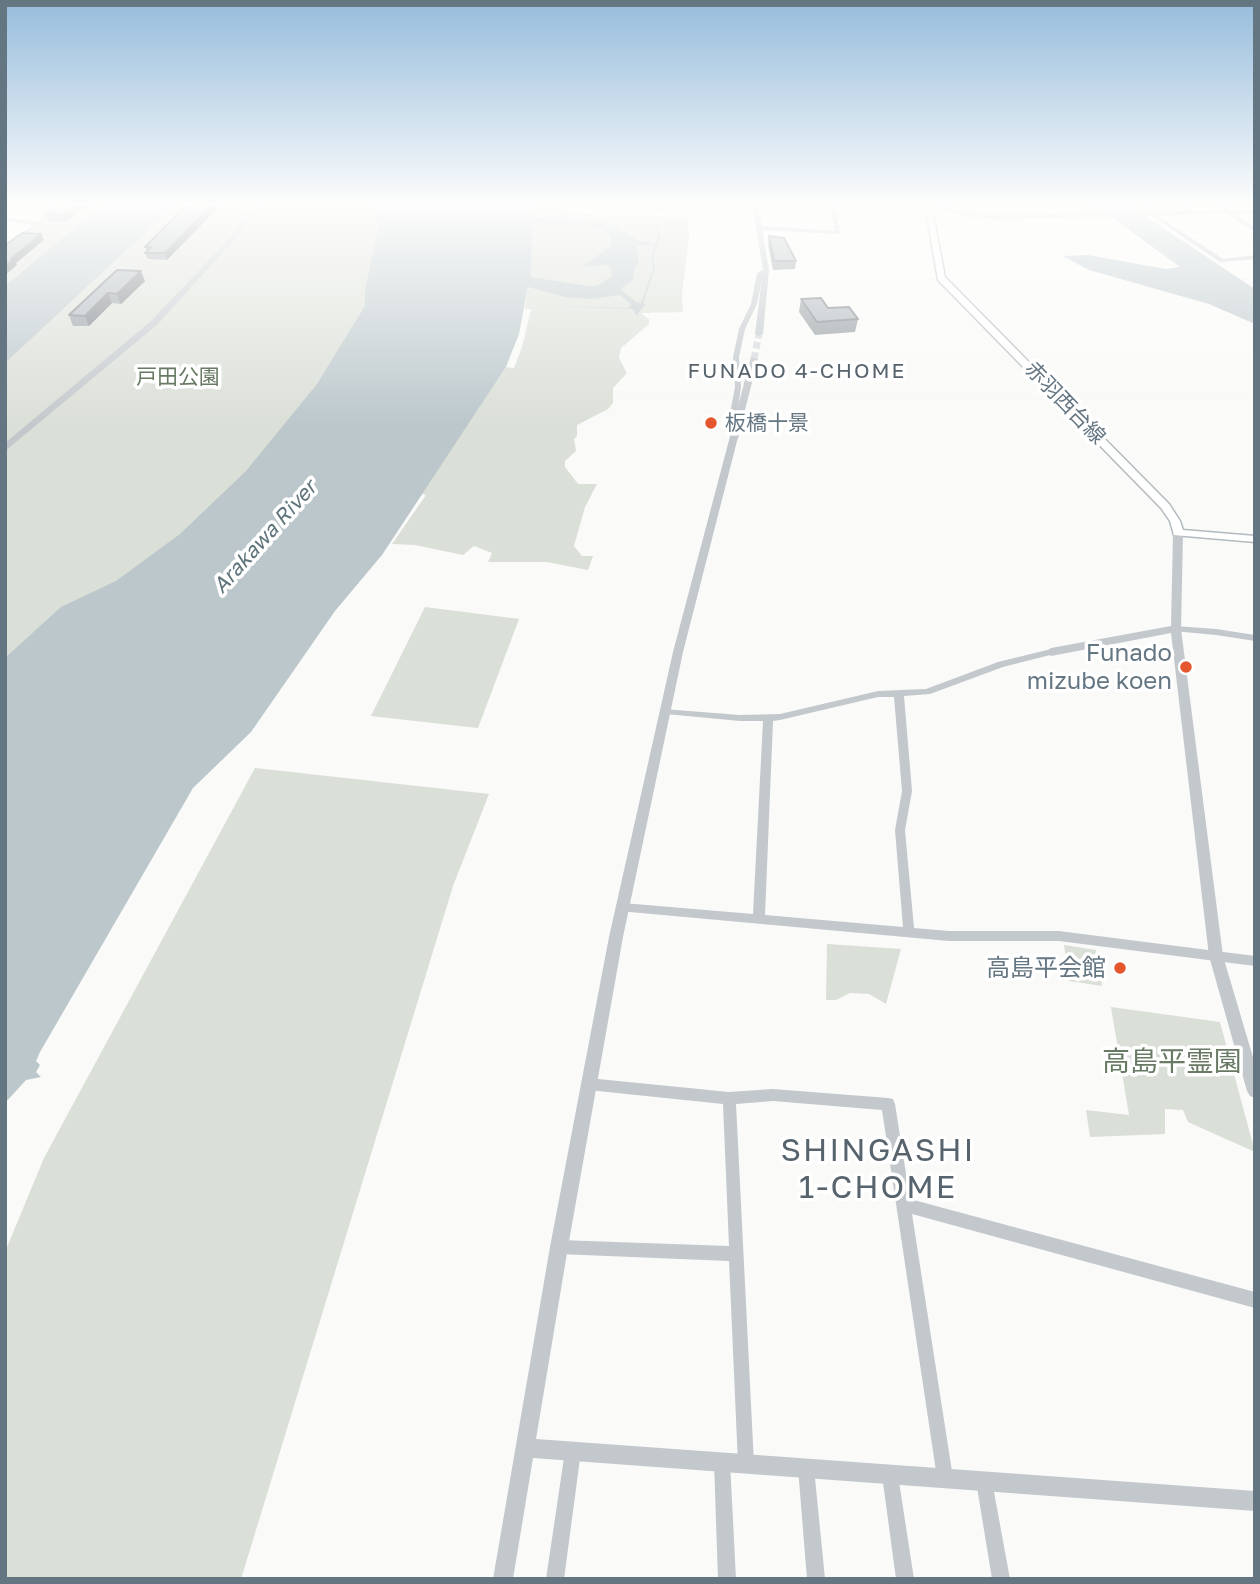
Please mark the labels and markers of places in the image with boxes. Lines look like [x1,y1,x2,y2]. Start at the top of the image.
place label: 板橋十景 [725,410,809,436]
marker: 板橋十景 [703,415,719,431]
place label: Funado mizube koen [1027,639,1172,695]
marker: Funado mizube koen [1178,659,1194,675]
place label: 高島平会館 [986,954,1106,982]
marker: 高島平会館 [1112,960,1128,976]

